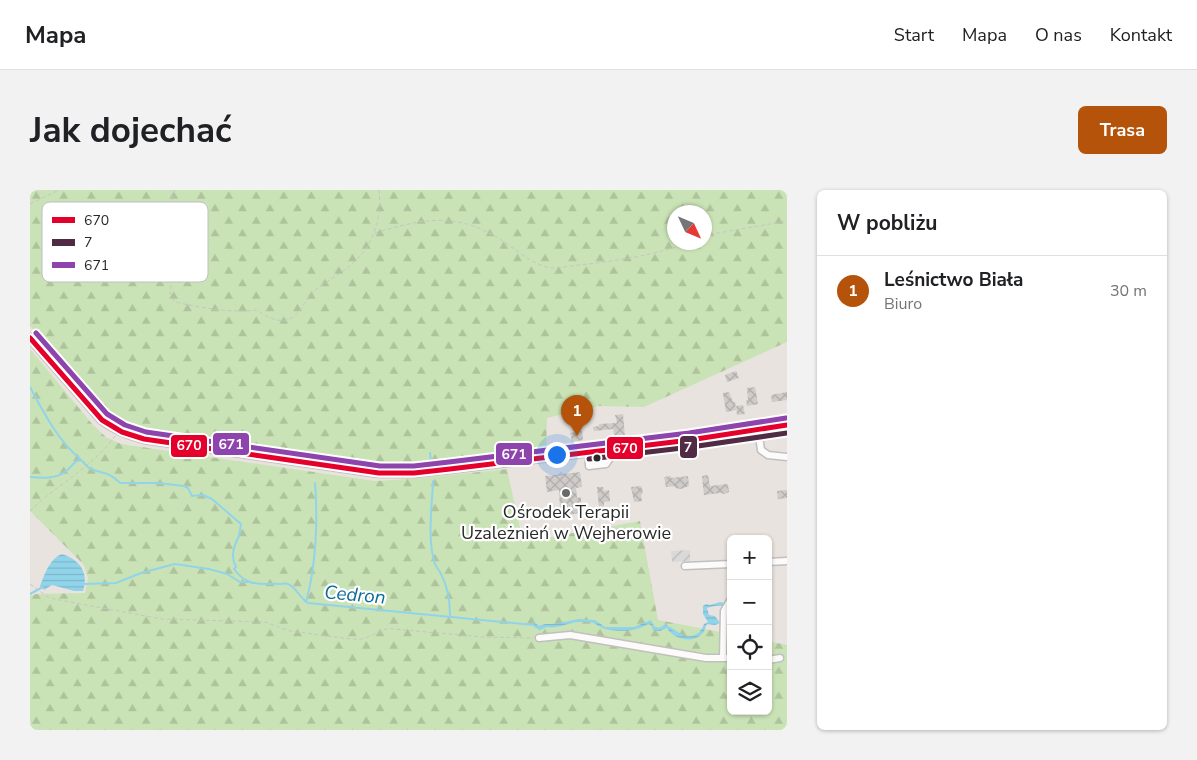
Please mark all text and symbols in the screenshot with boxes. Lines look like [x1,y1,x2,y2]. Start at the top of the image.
text: Mapa [25,19,87,51]
text: Start [894,23,934,47]
text: Mapa [962,23,1007,47]
text: O nas [1035,23,1082,47]
text: Kontakt [1110,23,1172,47]
button: Trasa [1078,106,1167,154]
text: Jak dojechać [30,107,232,154]
legend [42,202,208,282]
north arrow [667,205,712,250]
text: W pobliżu [837,209,938,237]
text: 670 [84,211,109,230]
text: 7 [84,233,92,252]
text: 671 [84,256,109,275]
text: Leśnictwo Biała [884,267,1023,293]
text: 1 [848,280,858,302]
text: 30 m [1110,280,1147,302]
text: Biuro [884,293,922,315]
pin: 1 [561,395,593,436]
line badge: 671 [212,432,250,456]
line badge: 670 [170,434,208,458]
text: 671 [218,435,244,454]
line badge: 7 [679,435,698,459]
text: 670 [176,436,202,455]
line badge: 670 [606,436,644,460]
text: 7 [684,438,692,457]
text: 670 [612,439,638,458]
line badge: 671 [495,442,533,466]
your location [544,442,570,468]
text: 671 [501,445,527,464]
unlabelled marker [592,453,602,463]
marker: Ośrodek Terapii Uzależnień w Wejherowie [560,487,572,499]
place label: Ośrodek Terapii Uzależnień w Wejherowie [461,500,671,545]
map controls [727,535,772,715]
button: + [727,535,772,580]
water label: Cedron [323,579,387,611]
button: − [727,580,772,625]
button: locate [727,625,772,670]
button: layers [727,670,772,715]

